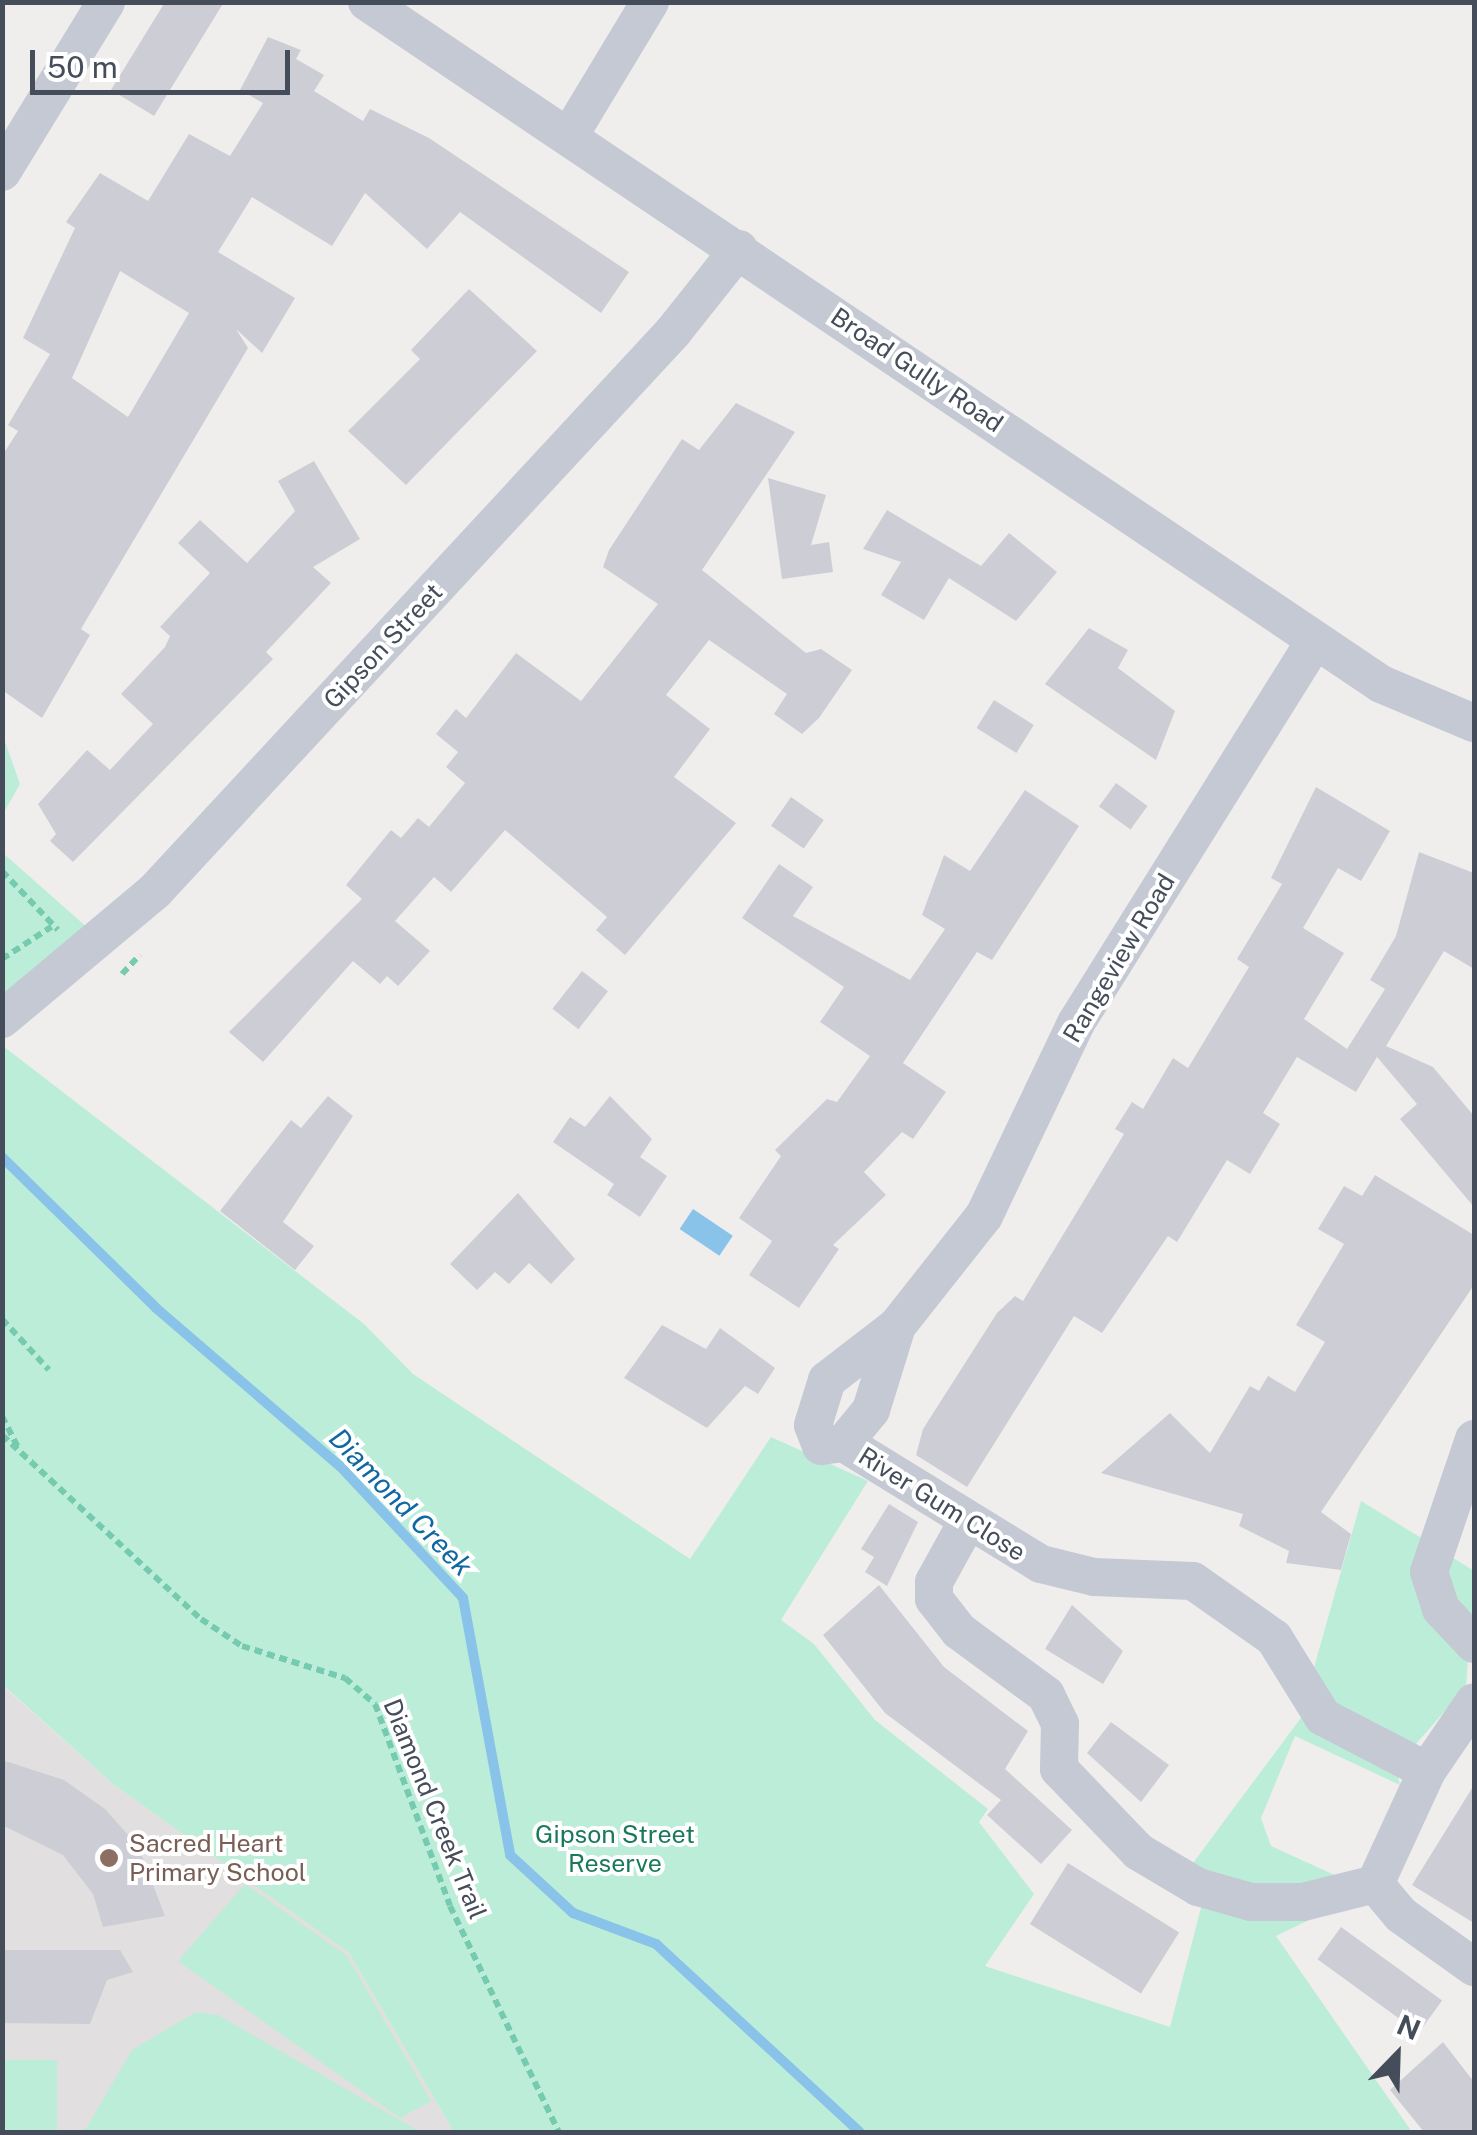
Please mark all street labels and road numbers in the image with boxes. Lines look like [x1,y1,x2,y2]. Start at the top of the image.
street label: Broad Gully Road [825,301,1009,439]
street label: Gipson Street [318,577,448,715]
street label: Rangeview Road [1057,868,1181,1048]
street label: River Gum Close [853,1441,1031,1567]
street label: Diamond Creek Trail [377,1695,493,1923]

